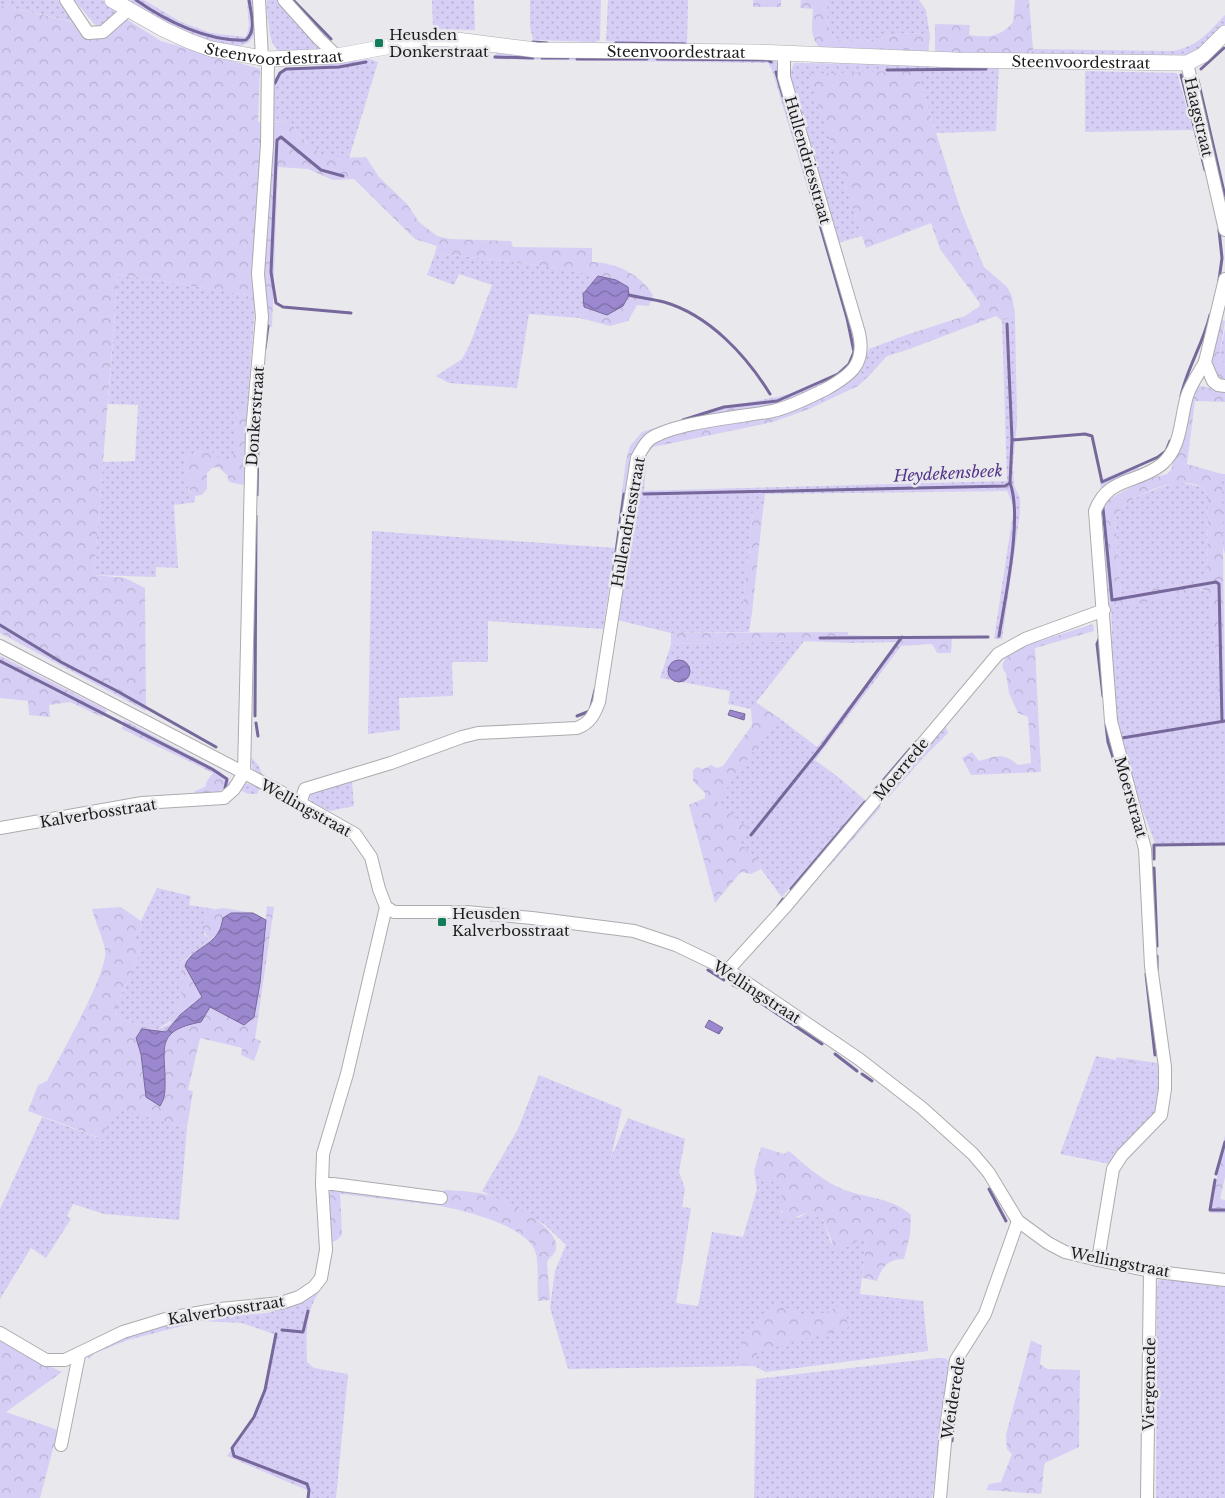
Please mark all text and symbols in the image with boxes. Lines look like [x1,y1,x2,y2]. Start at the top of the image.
place label: Heusden Donkerstraat [389,25,489,61]
marker: Heusden Donkerstraat [373,37,385,49]
street label: Steenvoordestraat [202,38,345,69]
street label: Steenvoordestraat [607,41,746,61]
street label: Steenvoordestraat [1011,51,1151,72]
street label: Haagstraat [1181,75,1217,159]
street label: Hullendriesstraat [781,94,835,226]
street label: Donkerstraat [242,365,268,466]
street label: Hullendriesstraat [607,455,649,589]
water label: Heydekensbeek [892,460,1003,486]
street label: Moerrede [869,734,933,804]
street label: Moerstraat [1110,754,1152,840]
street label: Wellingstraat [256,775,355,841]
street label: Kalverbosstraat [38,794,158,832]
place label: Heusden Kalverbosstraat [452,904,570,940]
marker: Heusden Kalverbosstraat [436,916,448,928]
street label: Wellingstraat [709,956,805,1028]
street label: Wellingstraat [1068,1243,1172,1281]
street label: Kalverbosstraat [166,1291,286,1329]
street label: Viergemede [1139,1337,1159,1432]
street label: Weiderede [937,1355,969,1442]

